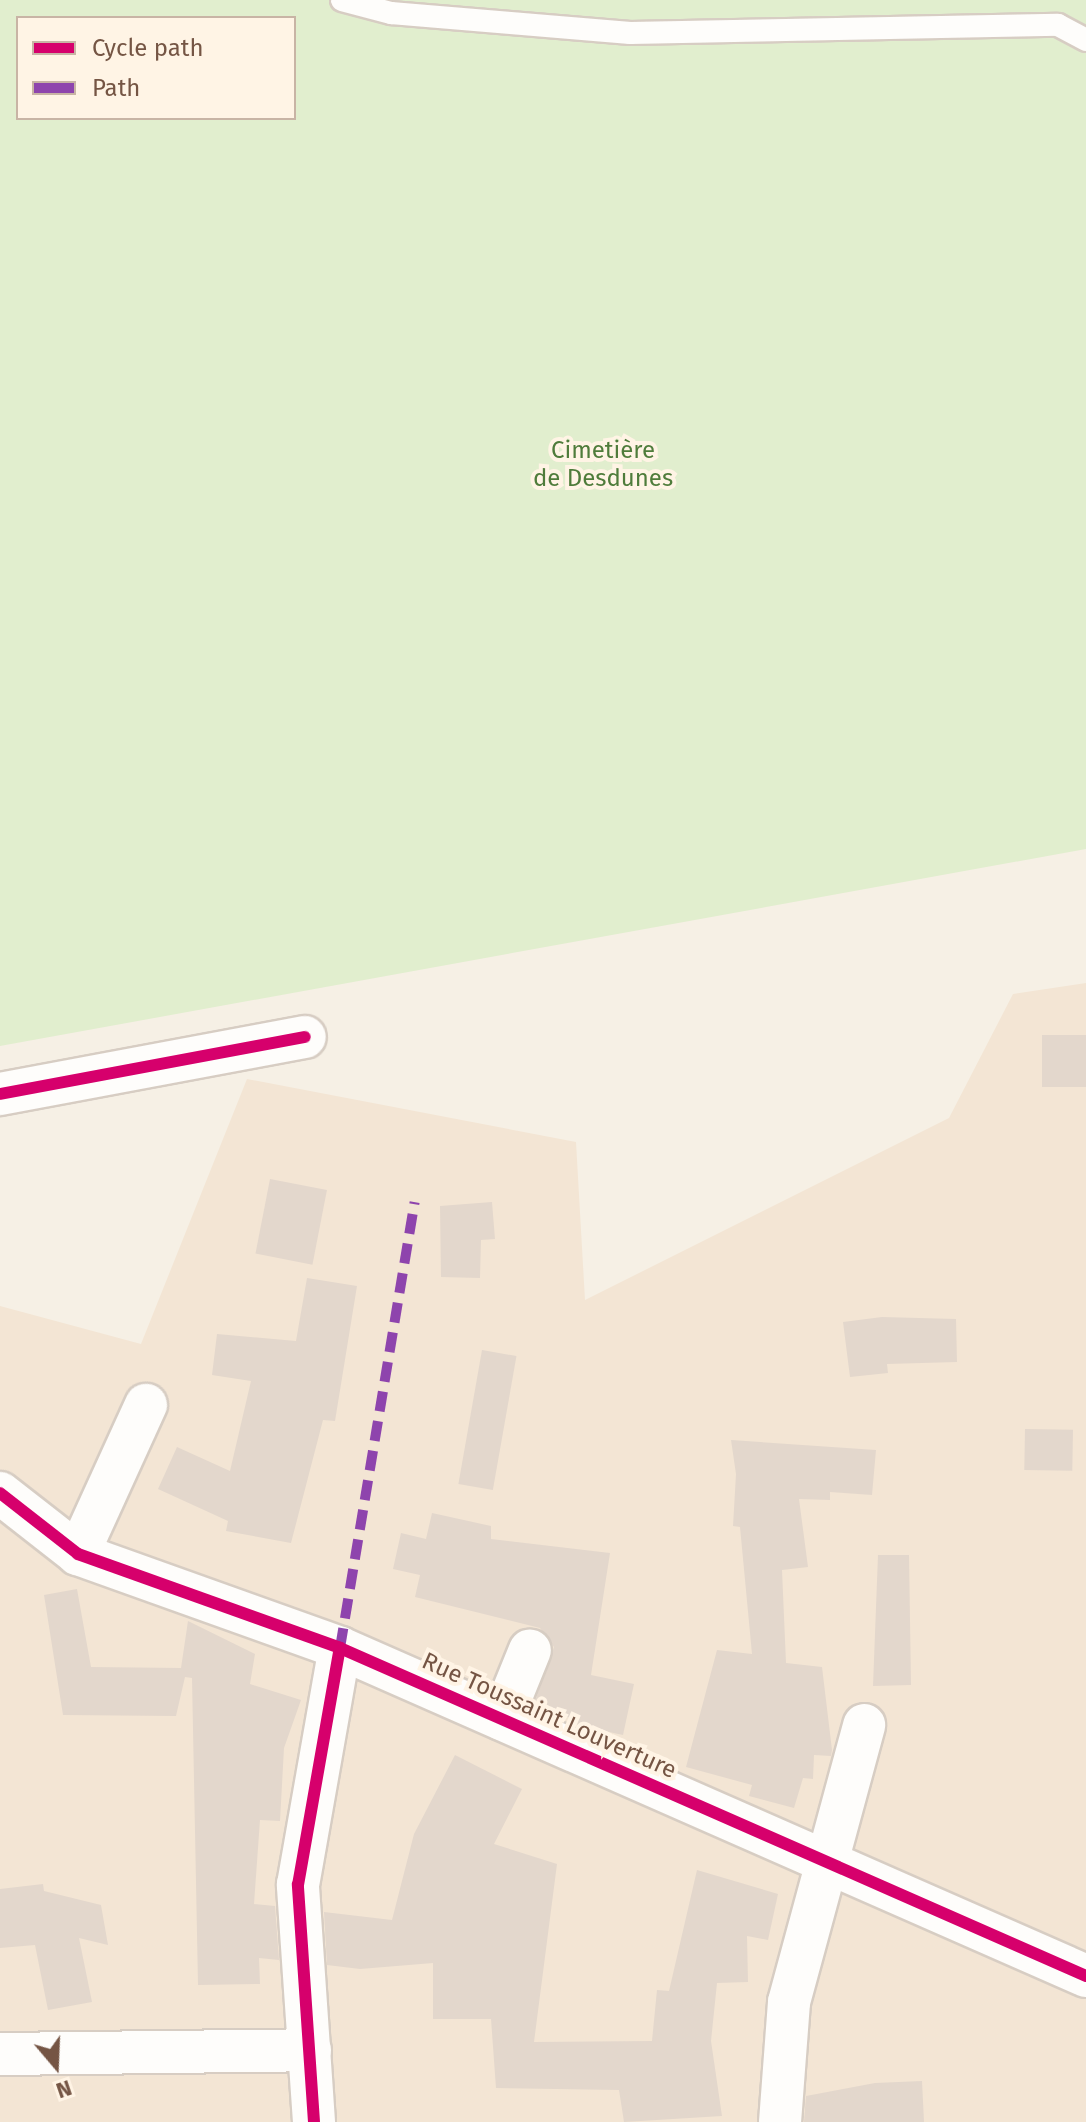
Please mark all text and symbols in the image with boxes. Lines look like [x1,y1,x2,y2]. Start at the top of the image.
legend [16,16,296,120]
text: Cycle path [92,34,204,62]
text: Path [92,74,140,102]
park label: Cimetière de Desdunes [533,437,673,493]
street label: Rue Toussaint Louverture [417,1647,681,1785]
north arrow [16,2026,96,2106]
text: N [53,2074,75,2104]

